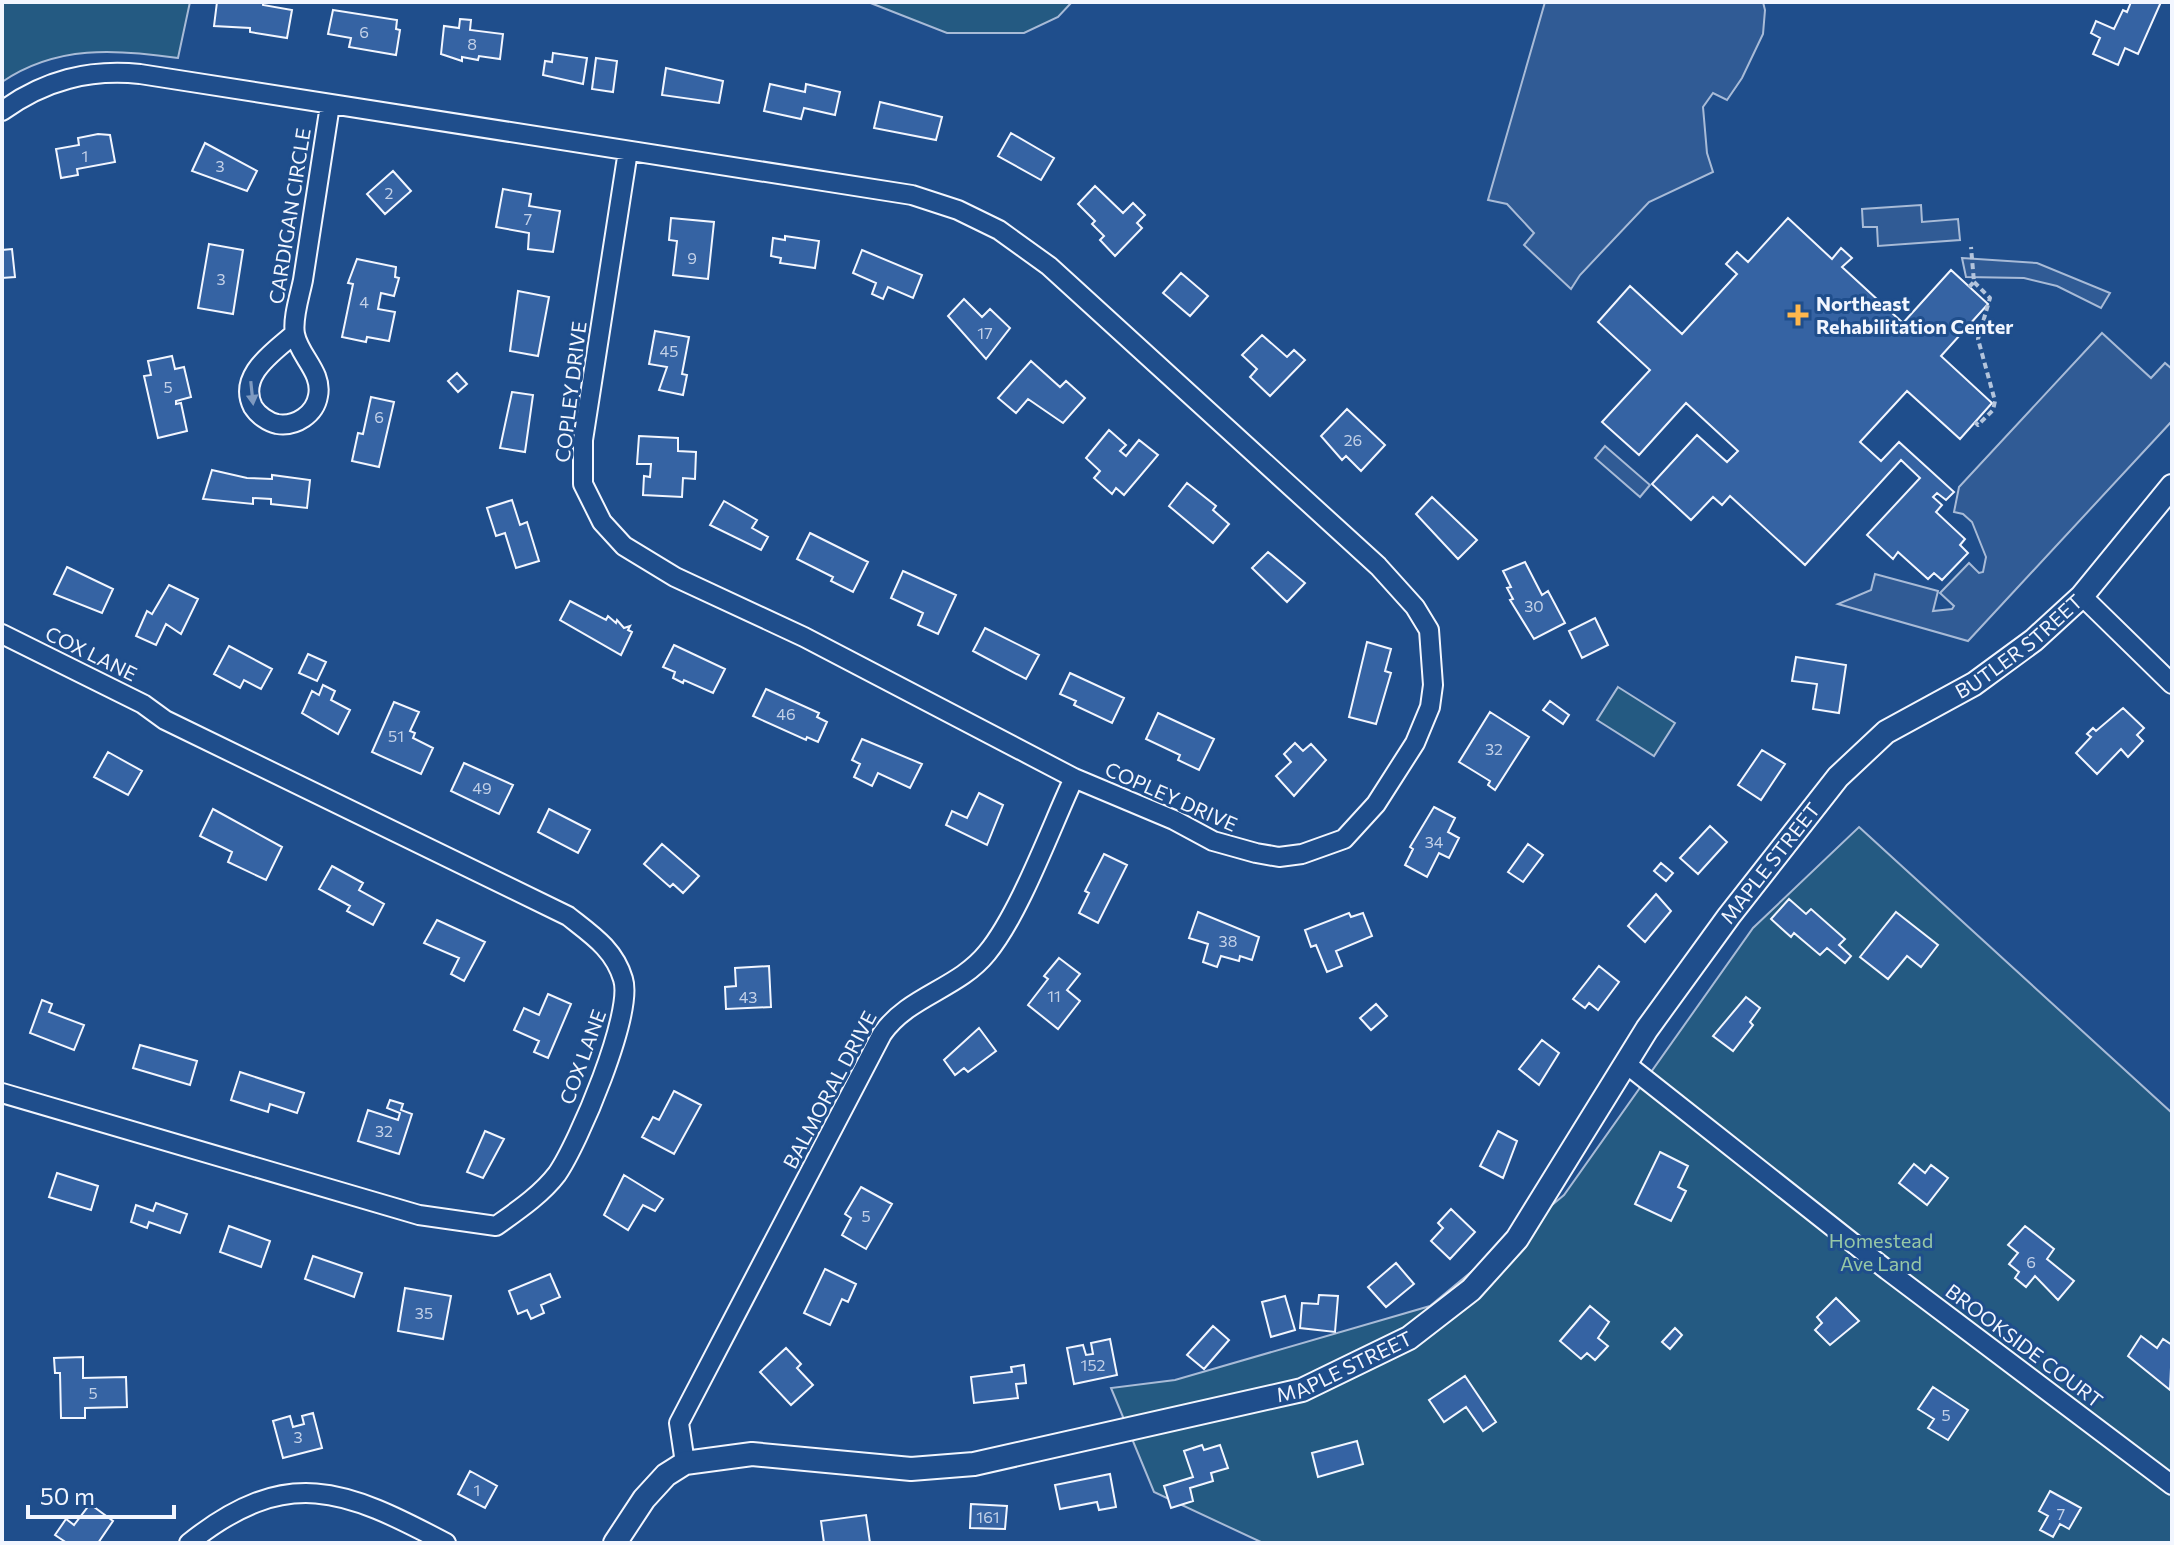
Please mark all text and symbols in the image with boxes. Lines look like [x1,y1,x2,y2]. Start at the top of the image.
house number: 6 [359,22,369,41]
house number: 8 [467,34,477,53]
street label: CARDIGAN CIRCLE [263,126,315,306]
house number: 1 [82,146,88,165]
house number: 3 [215,156,225,175]
house number: 2 [385,183,394,202]
house number: 7 [524,209,532,228]
house number: 9 [687,248,697,267]
house number: 3 [216,269,226,288]
place label: Northeast Rehabilitation Center [1816,291,2013,338]
house number: 4 [359,292,369,311]
marker: Northeast Rehabilitation Center [1787,304,1809,326]
street label: COPLEY DRIVE [549,320,591,464]
house number: 17 [977,323,993,342]
house number: 45 [660,341,678,360]
house number: 5 [163,377,173,396]
one-way arrow [246,381,259,406]
house number: 6 [374,407,384,426]
house number: 26 [1344,430,1362,449]
street label: BUTLER STREET [1951,589,2087,703]
house number: 30 [1524,596,1544,615]
street label: COX LANE [42,621,141,686]
house number: 46 [776,704,796,723]
house number: 51 [388,726,404,745]
house number: 32 [1485,739,1503,758]
street label: COPLEY DRIVE [1102,756,1241,836]
house number: 49 [472,778,492,797]
street label: MAPLE STREET [1715,797,1824,928]
house number: 34 [1425,832,1444,851]
house number: 38 [1219,931,1237,950]
house number: 11 [1047,986,1061,1005]
house number: 43 [739,987,757,1006]
street label: COX LANE [554,1006,610,1107]
street label: BALMORAL DRIVE [777,1007,881,1172]
house number: 32 [375,1121,393,1140]
house number: 5 [861,1206,871,1225]
park label: Homestead Ave Land [1829,1228,1933,1275]
house number: 6 [2026,1252,2036,1271]
street label: BROOKSIDE COURT [1941,1278,2108,1412]
house number: 35 [415,1303,433,1322]
street label: MAPLE STREET [1274,1325,1416,1406]
house number: 152 [1081,1355,1106,1374]
house number: 5 [88,1383,98,1402]
house number: 5 [1941,1405,1951,1424]
house number: 3 [293,1427,303,1446]
scale bar [28,1469,174,1519]
house number: 1 [474,1480,480,1499]
text: 50 m [40,1481,95,1510]
house number: 7 [2057,1504,2065,1523]
house number: 161 [976,1507,1000,1526]

